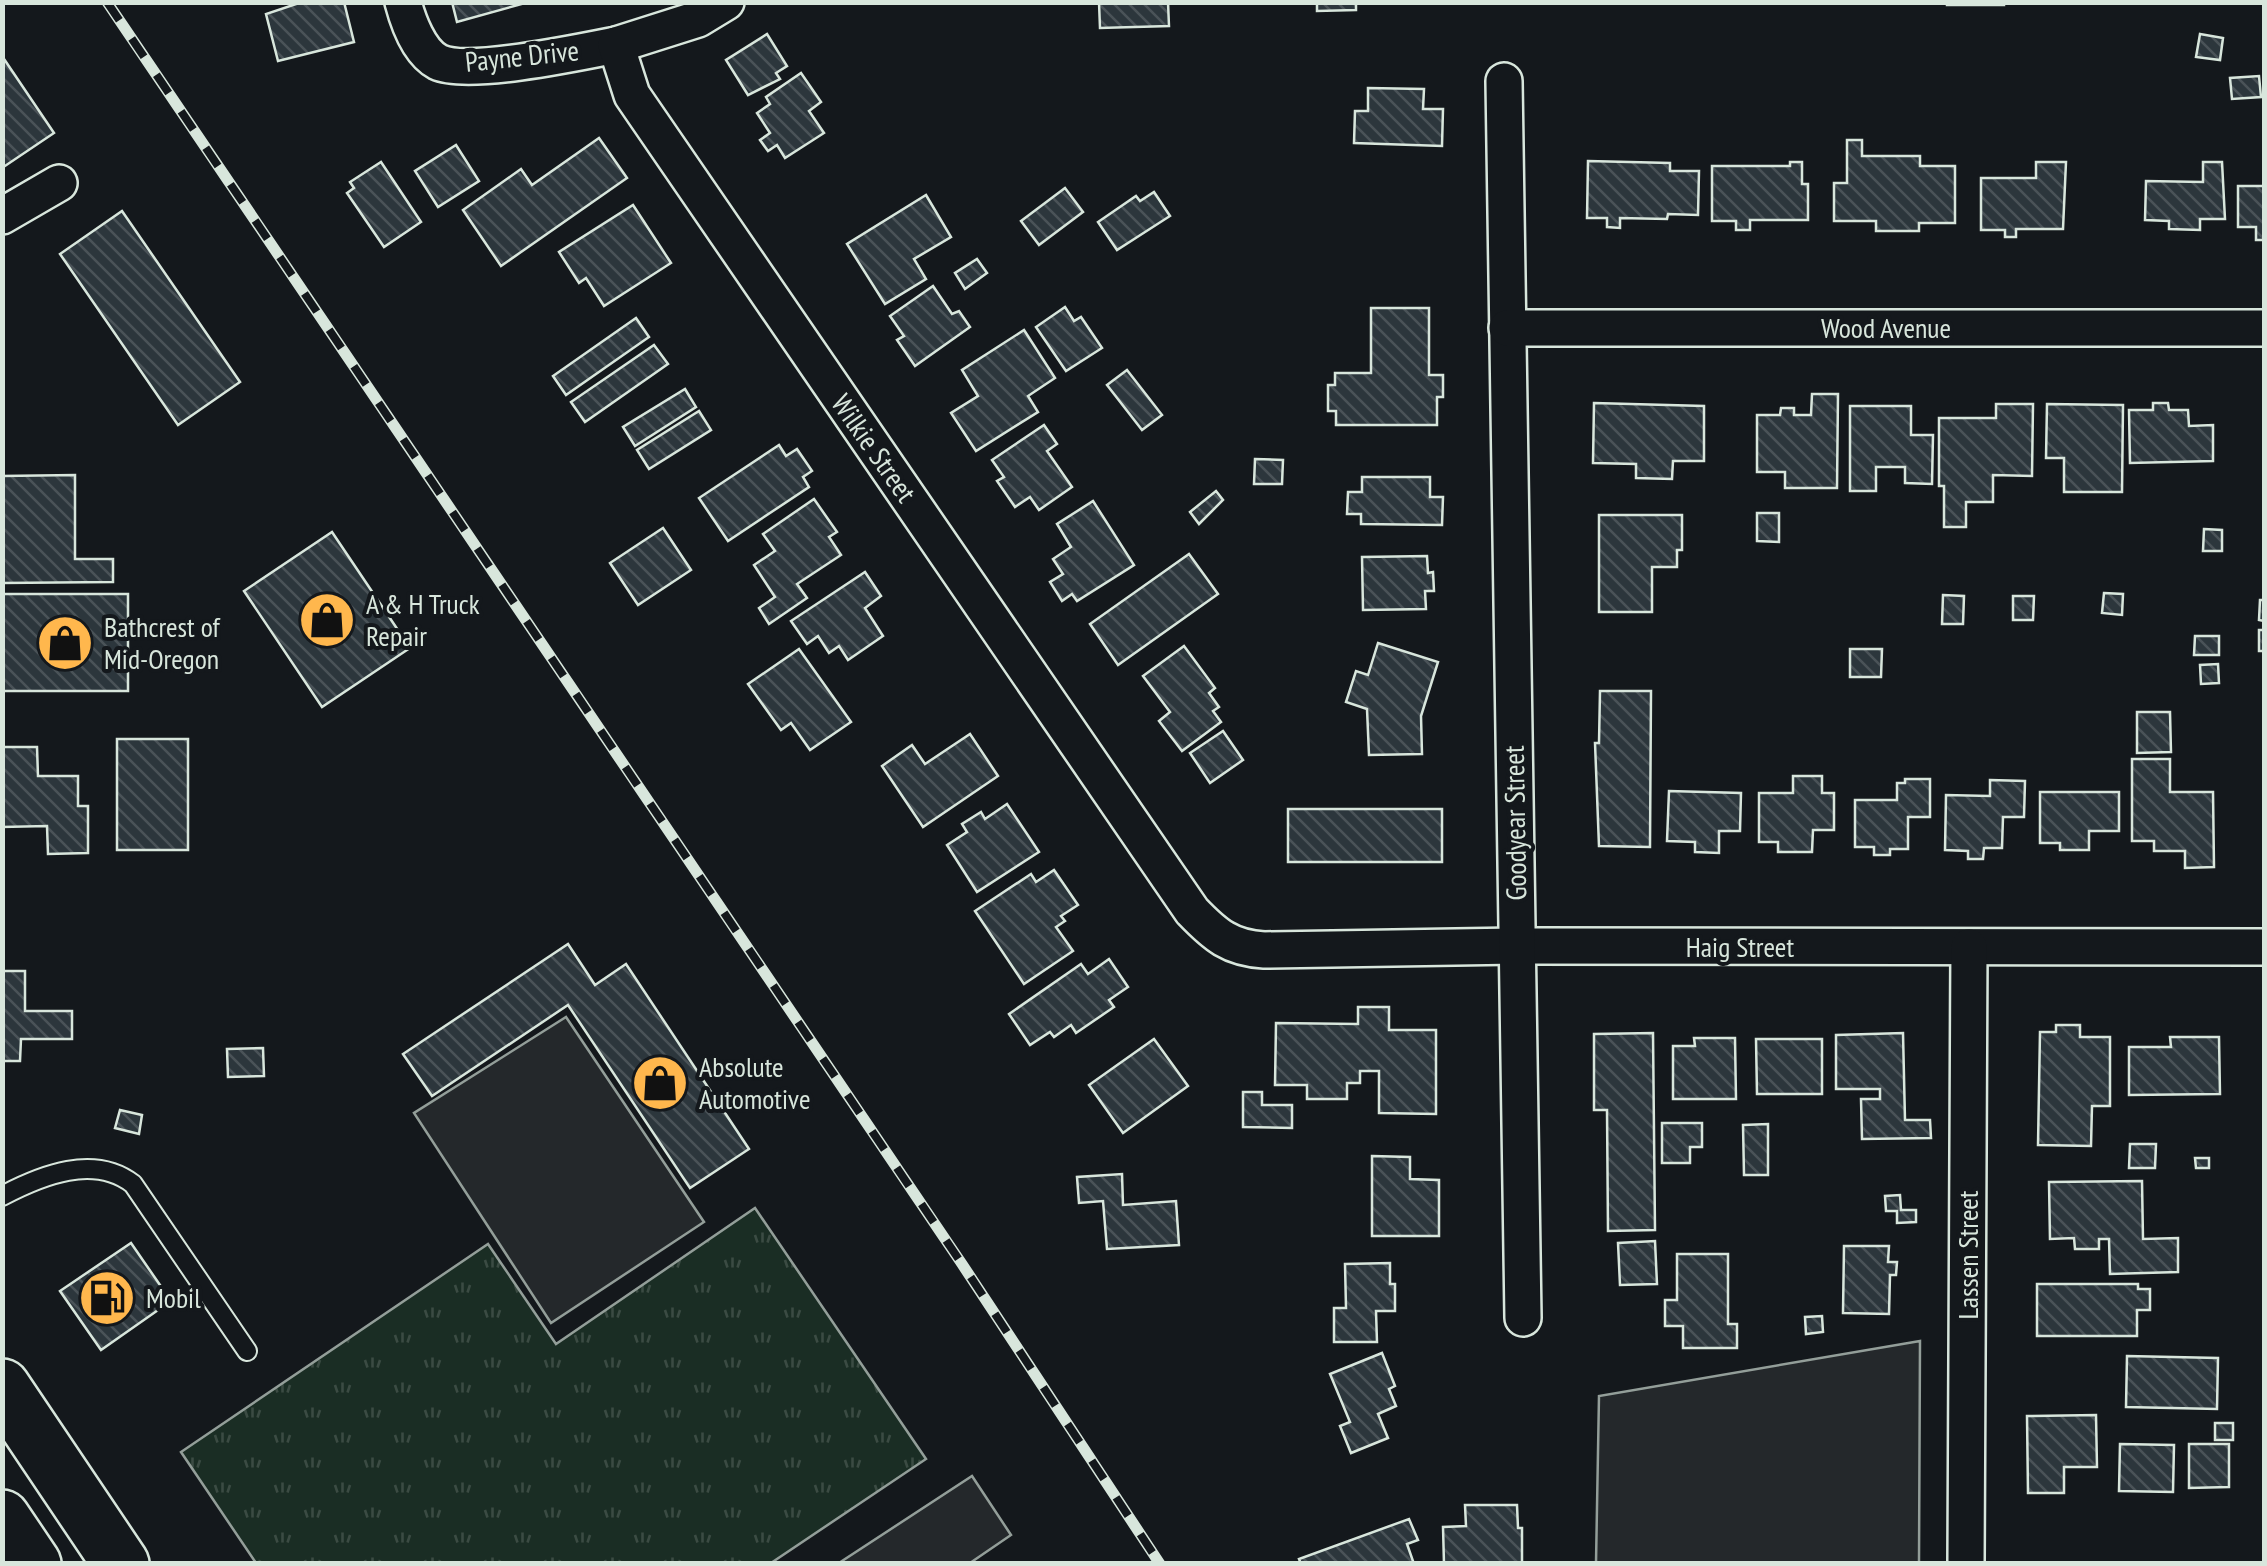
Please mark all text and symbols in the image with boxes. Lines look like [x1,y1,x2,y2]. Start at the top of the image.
street label: Payne Drive [463,31,581,80]
street label: Wood Avenue [1821,309,1951,346]
street label: Wilkie Street [824,386,925,509]
place label: A & H Truck Repair [366,585,480,654]
shop icon: A & H Truck Repair [297,590,357,650]
place label: Bathcrest of Mid-Oregon [104,608,222,677]
shop icon: Bathcrest of Mid-Oregon [35,613,95,673]
street label: Goodyear Street [1495,745,1534,901]
street label: Haig Street [1686,928,1794,965]
place label: Absolute Automotive [699,1048,811,1117]
shop icon: Absolute Automotive [630,1053,690,1113]
street label: Lassen Street [1949,1190,1986,1320]
fuel station icon: Mobil [77,1268,137,1328]
place label: Mobil [146,1279,201,1316]

